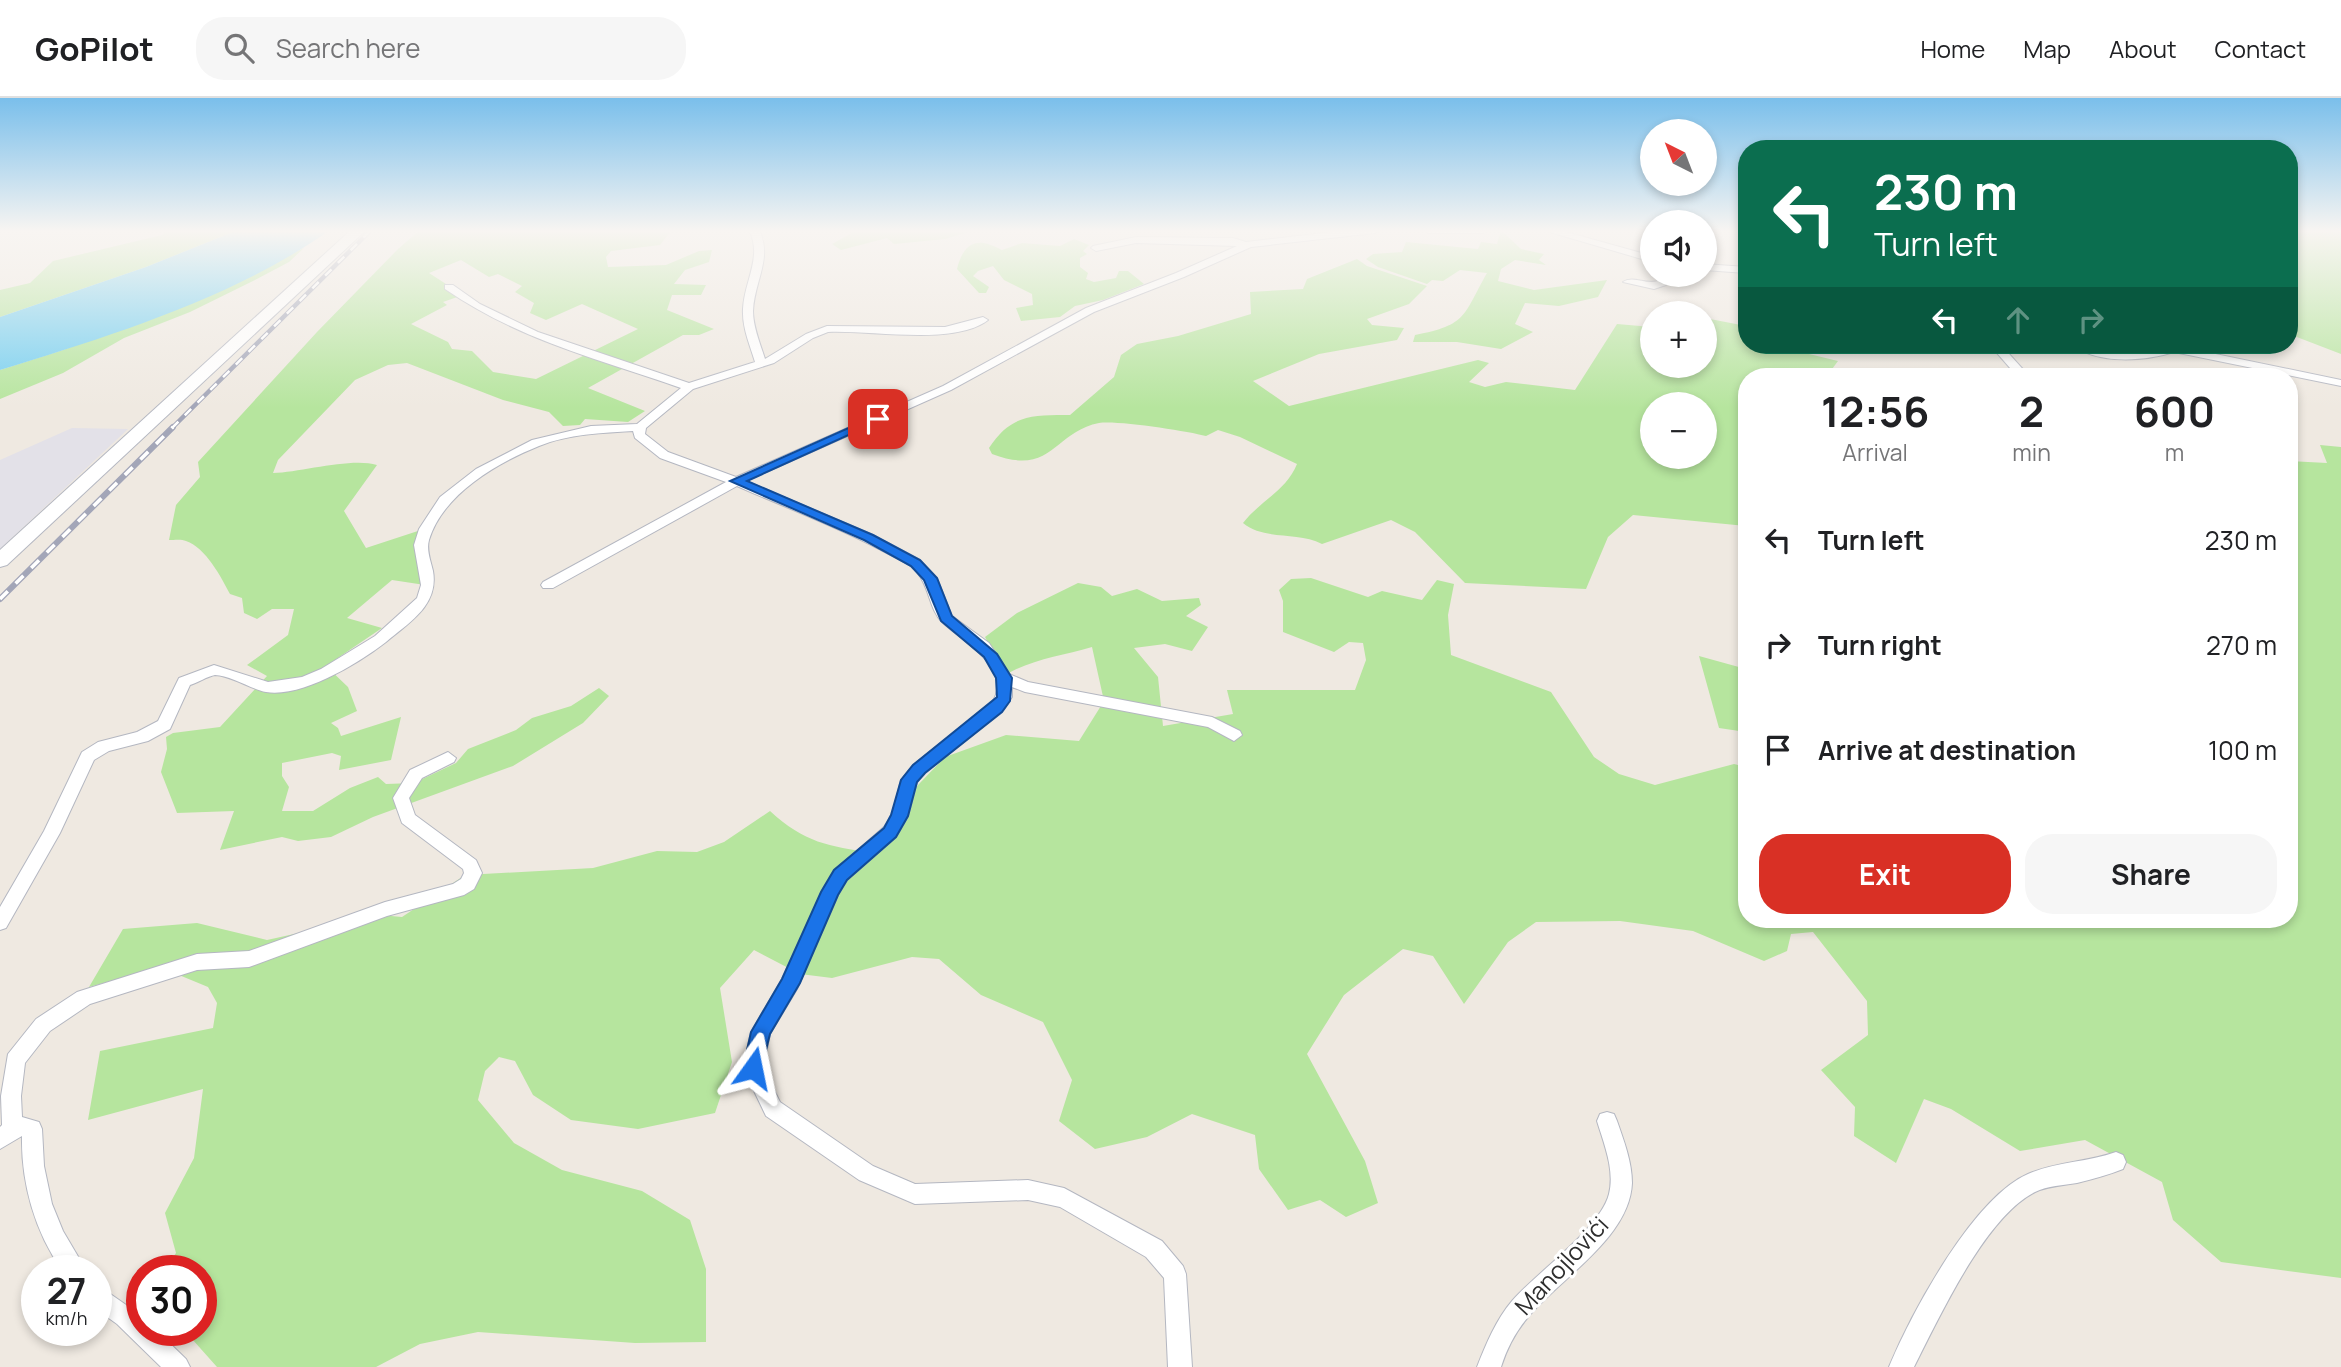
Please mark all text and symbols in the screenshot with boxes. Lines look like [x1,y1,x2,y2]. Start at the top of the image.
search box [196,17,686,80]
text: GoPilot [35,26,154,71]
icon: search [220,29,258,67]
text: Search here [276,30,420,66]
text: Home [1920,32,1985,65]
text: Map [2023,32,2071,65]
text: About [2109,32,2177,65]
text: Contact [2215,32,2306,65]
north arrow [1640,119,1717,196]
map controls [1640,119,1717,469]
text: 230 m [1874,158,2018,225]
icon: left [1759,168,1850,259]
button: sound [1640,210,1717,287]
text: Turn left [1874,222,1998,266]
button: + [1640,301,1717,378]
icon: left [1926,301,1964,339]
icon: ahead [1999,301,2037,339]
icon: right [2072,301,2110,339]
text: 12:56 [1821,382,1929,440]
text: 2 [2019,382,2044,440]
text: 600 [2134,382,2215,440]
pin [848,389,908,449]
button: − [1640,392,1717,469]
icon: arrive [859,400,897,438]
text: Arrival [1842,436,1908,468]
text: min [2012,436,2051,468]
text: m [2165,436,2184,468]
icon: left [1759,521,1797,559]
text: Turn left [1818,522,1925,558]
text: 230 m [2205,522,2277,558]
icon: right [1759,626,1797,664]
text: Turn right [1818,627,1942,663]
text: 270 m [2206,627,2277,663]
icon: arrive [1759,731,1797,769]
text: Arrive at destination [1818,732,2076,768]
text: 100 m [2208,732,2277,768]
button: Exit [1759,834,2011,914]
button: Share [2025,834,2277,914]
position arrow [716,1031,790,1105]
street label: Manojlovići [1507,1209,1615,1321]
speed limit sign: 30 [126,1255,217,1346]
text: 27 [47,1267,86,1315]
text: km/h [46,1306,87,1330]

